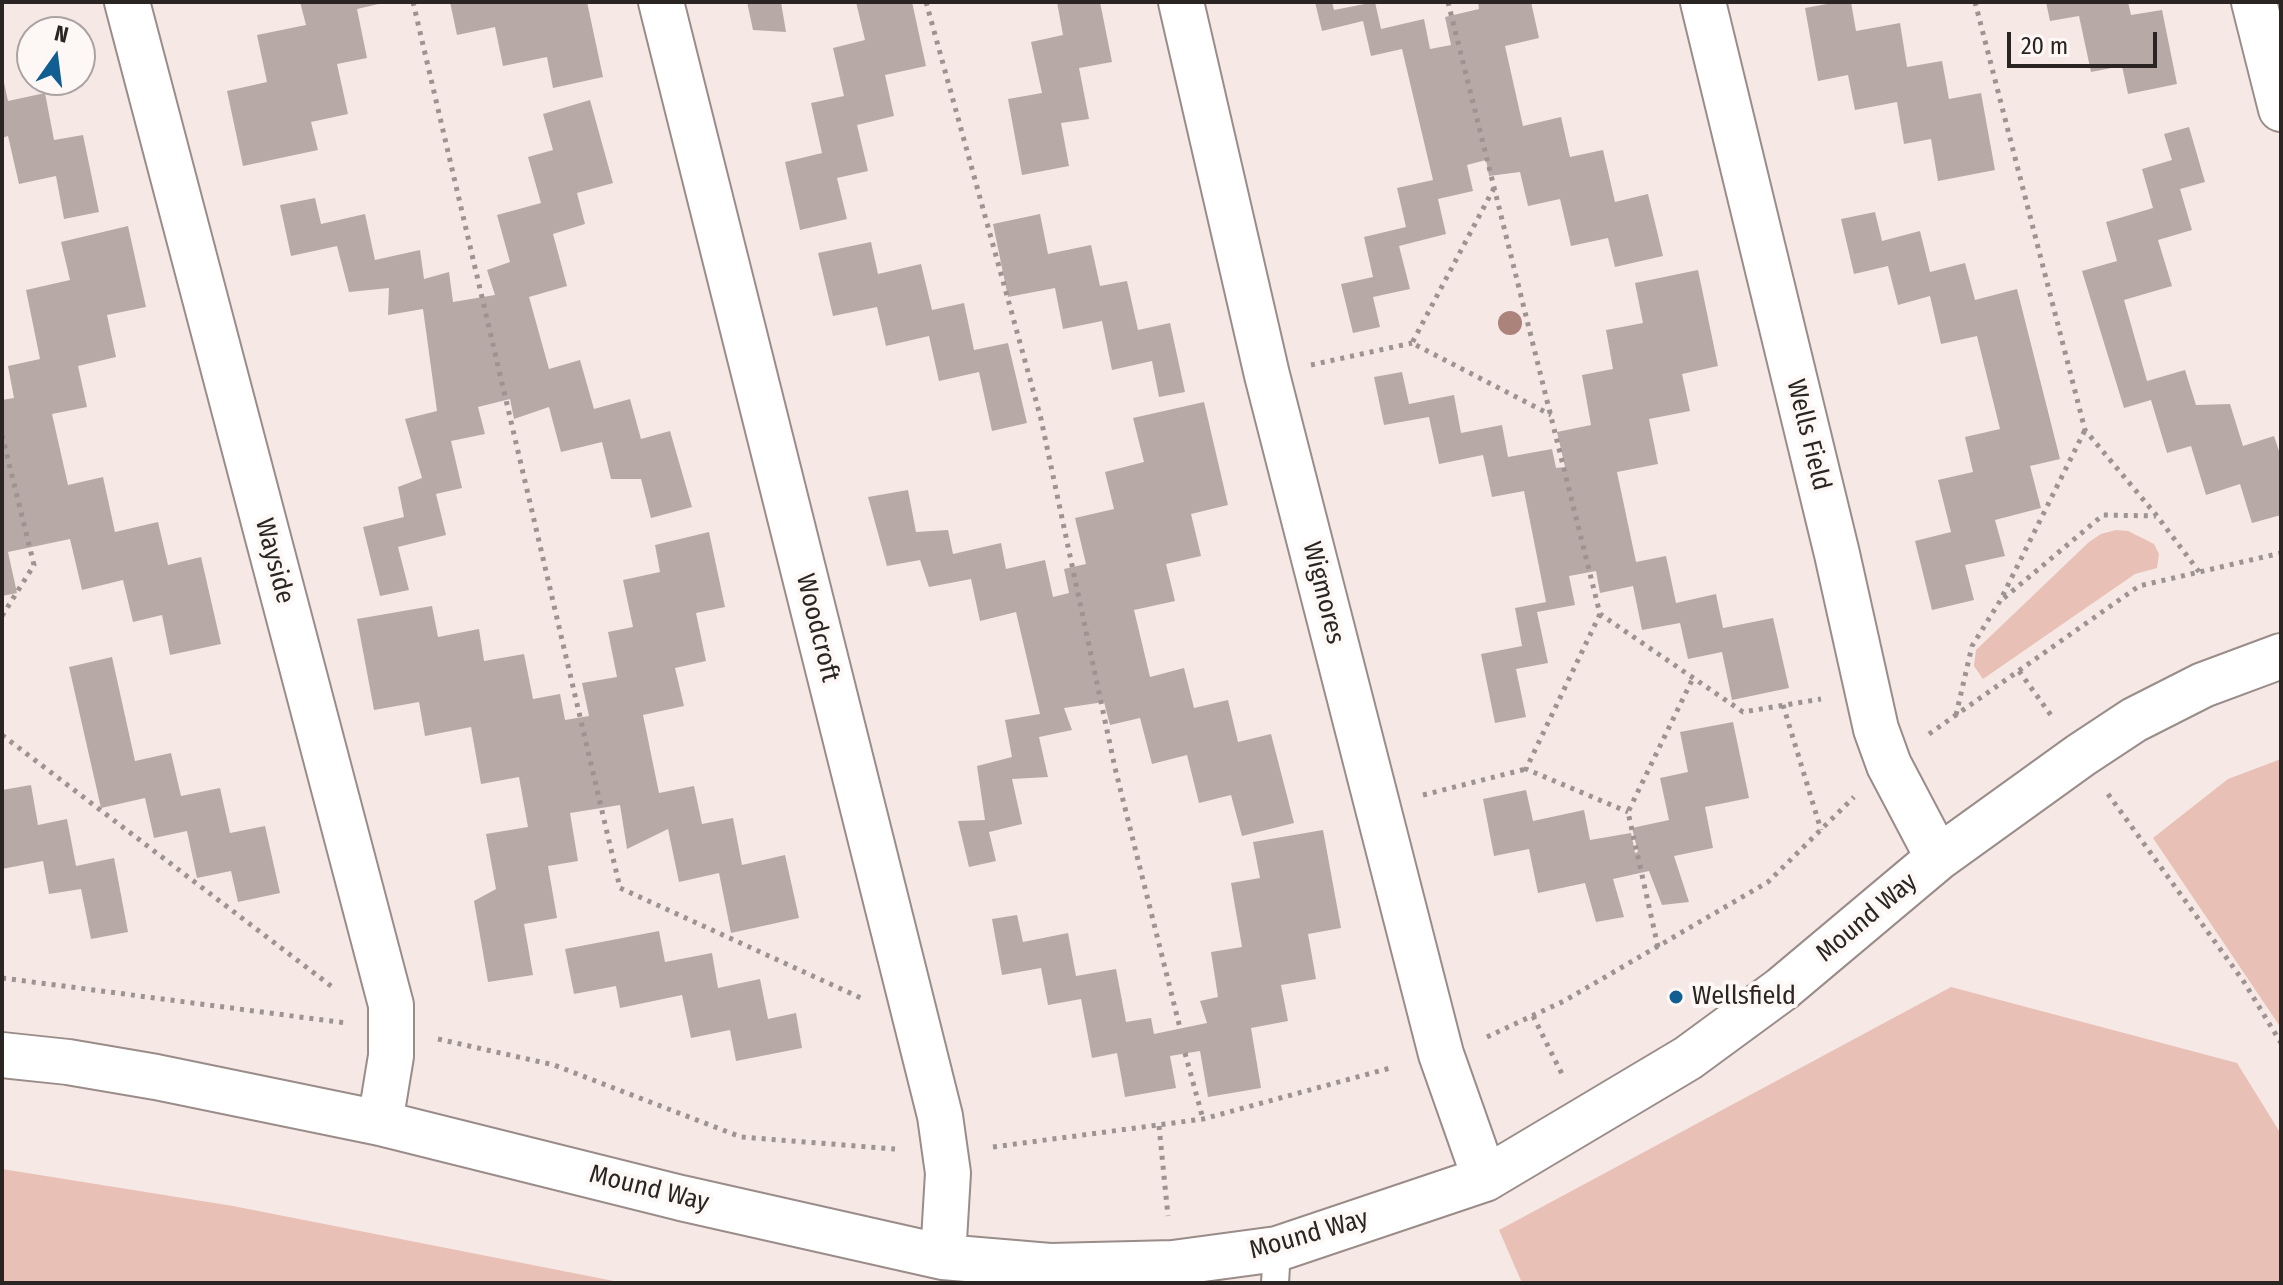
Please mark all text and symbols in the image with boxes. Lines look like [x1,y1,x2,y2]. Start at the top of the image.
north arrow [16,16,96,96]
scale bar [2011,16,2161,66]
text: N [52,19,71,49]
text: 20 m [2021,32,2068,60]
street label: Wells Field [1779,376,1837,494]
street label: Wayside [248,515,300,607]
street label: Wigmores [1295,539,1351,647]
street label: Woodcroft [789,571,845,685]
street label: Mound Way [1810,867,1924,969]
place label: Wellsfield [1692,981,1796,1013]
marker: Wellsfield [1667,988,1685,1006]
street label: Mound Way [586,1159,712,1219]
street label: Mound Way [1246,1203,1372,1267]

